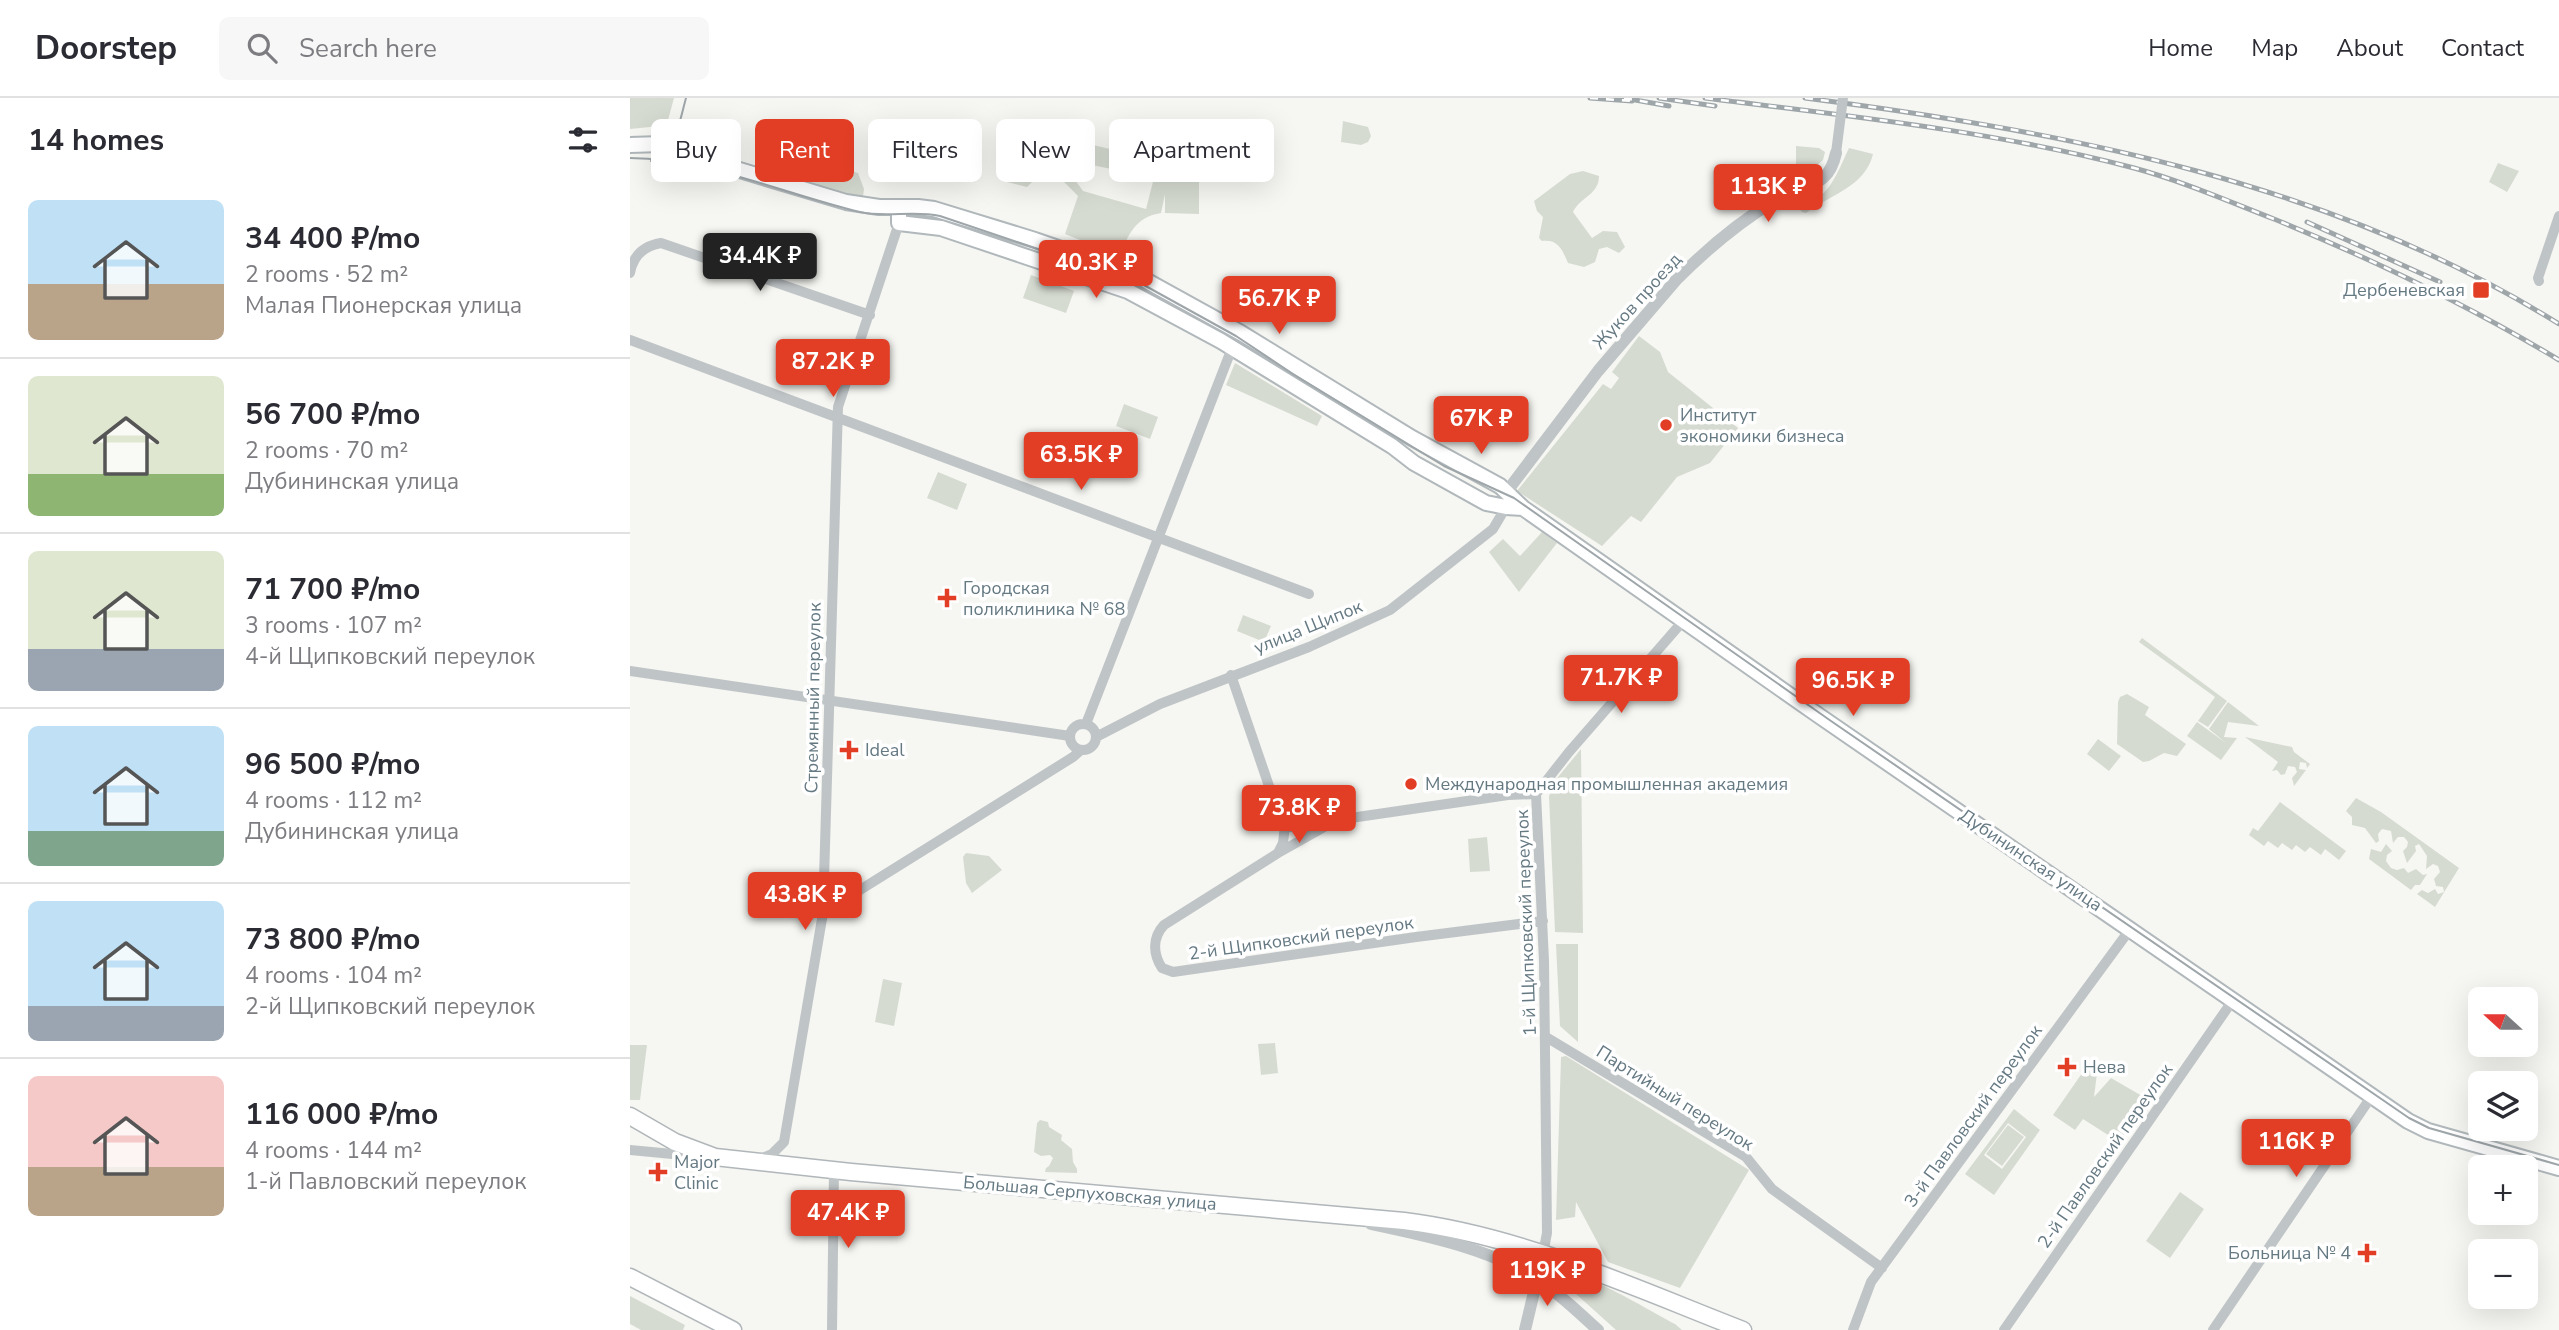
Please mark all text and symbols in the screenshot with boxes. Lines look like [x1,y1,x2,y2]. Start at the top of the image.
search box [219,17,709,80]
text: Doorstep [35,26,177,71]
icon: search [243,29,281,67]
text: Search here [299,31,437,66]
text: Home [2148,32,2213,64]
text: Map [2251,32,2298,64]
text: About [2336,32,2403,64]
text: Contact [2441,32,2524,64]
chip: Buy [651,119,741,182]
chip: Rent [755,119,854,182]
chip: Filters [868,119,982,182]
chip: New [996,119,1095,182]
chip: Apartment [1109,119,1274,182]
text: 14 homes [28,120,164,161]
icon: filters [564,121,602,159]
pin: 113K ₽ [1711,164,1825,224]
text: 113K ₽ [1730,171,1806,202]
text: 34 400 ₽/mo [245,218,420,259]
icon: home [84,228,168,312]
pin: 34.4K ₽ [695,234,825,293]
text: 34.4K ₽ [719,240,801,271]
pin: 40.3K ₽ [1031,240,1161,300]
text: 40.3K ₽ [1055,247,1137,278]
street label: Жуков проезд [1587,248,1687,354]
text: 2 rooms · 52 m² [245,259,408,290]
pin: 56.7K ₽ [1214,276,1344,336]
place label: Дербеневская [2343,278,2465,302]
marker: Дербеневская [2471,280,2491,300]
text: 56.7K ₽ [1238,283,1320,314]
text: Малая Пионерская улица [245,290,522,321]
pin: 87.2K ₽ [768,340,898,399]
text: 87.2K ₽ [792,346,874,377]
text: 56 700 ₽/mo [245,394,420,435]
pin: 67K ₽ [1432,396,1530,456]
text: 67K ₽ [1450,403,1512,434]
place label: Институт экономики бизнеса [1680,403,1844,448]
icon: home [84,404,168,488]
marker: Институт экономики бизнеса [1658,417,1674,433]
pin: 63.5K ₽ [1016,432,1146,492]
text: 2 rooms · 70 m² [245,435,408,466]
text: 63.5K ₽ [1040,439,1122,470]
text: Дубининская улица [245,466,459,497]
text: 71 700 ₽/mo [245,569,420,610]
place label: Городская поликлиника № 68 [963,576,1125,621]
icon: home [84,579,168,663]
marker: Городская поликлиника № 68 [937,588,957,608]
street label: улица Щипок [1250,594,1366,660]
street label: Стремянный переулок [799,602,827,794]
text: 3 rooms · 107 m² [245,610,422,641]
text: 4-й Щипковский переулок [245,641,535,672]
pin: 71.7K ₽ [1556,656,1686,715]
pin: 96.5K ₽ [1788,658,1918,718]
text: 71.7K ₽ [1580,662,1662,693]
text: 96.5K ₽ [1812,665,1894,696]
place label: Ideal [865,738,905,762]
marker: Ideal [839,740,859,760]
text: 96 500 ₽/mo [245,744,420,785]
icon: home [84,754,168,838]
place label: Международная промышленная академия [1425,772,1788,796]
marker: Международная промышленная академия [1403,776,1419,792]
text: 4 rooms · 112 m² [245,785,422,816]
pin: 73.8K ₽ [1234,786,1364,845]
text: 73.8K ₽ [1258,792,1340,823]
street label: Дубининская улица [1955,803,2107,917]
street label: 1-й Щипковский переулок [1510,809,1542,1037]
text: Дубининская улица [245,816,459,847]
pin: 43.8K ₽ [740,872,870,932]
text: 43.8K ₽ [764,879,846,910]
street label: 2-й Щипковский переулок [1187,910,1415,966]
text: 73 800 ₽/mo [245,919,420,960]
icon: home [84,929,168,1013]
text: 4 rooms · 104 m² [245,960,422,991]
north arrow [2468,987,2538,1057]
map controls [2468,987,2538,1309]
text: 2-й Щипковский переулок [245,991,535,1022]
street label: 3-й Павловский переулок [1899,1019,2048,1212]
street label: Партийный переулок [1592,1040,1759,1156]
place label: Нева [2083,1055,2126,1079]
marker: Нева [2057,1057,2077,1077]
street label: 2-й Павловский переулок [2032,1058,2178,1253]
button: layers [2468,1071,2538,1141]
text: 116 000 ₽/mo [245,1094,438,1135]
icon: home [84,1104,168,1188]
pin: 116K ₽ [2239,1119,2353,1179]
text: 116K ₽ [2258,1126,2334,1157]
text: 4 rooms · 144 m² [245,1135,422,1166]
place label: Major Clinic [674,1150,720,1195]
button: + [2468,1155,2538,1225]
marker: Major Clinic [648,1162,668,1182]
text: 1-й Павловский переулок [245,1166,526,1197]
street label: Большая Серпуховская улица [962,1170,1218,1216]
pin: 47.4K ₽ [783,1190,913,1250]
text: 47.4K ₽ [807,1197,889,1228]
button: − [2468,1239,2538,1309]
place label: Больница № 4 [2228,1241,2351,1265]
marker: Больница № 4 [2357,1243,2377,1263]
pin: 119K ₽ [1490,1248,1604,1308]
text: 119K ₽ [1509,1255,1585,1286]

